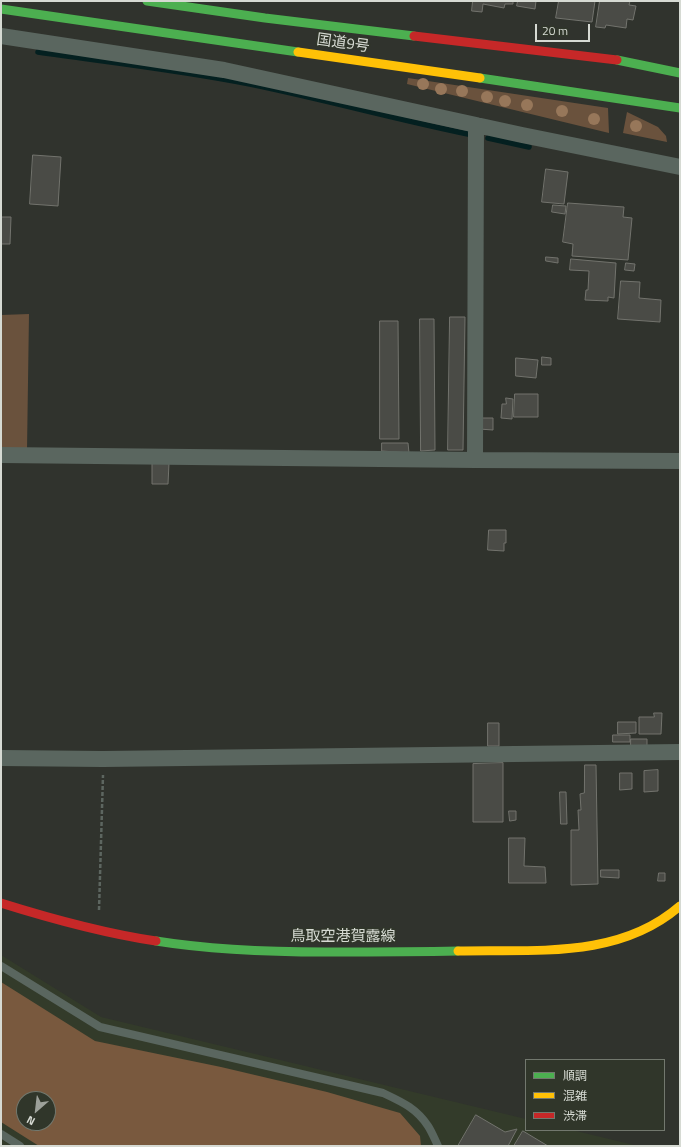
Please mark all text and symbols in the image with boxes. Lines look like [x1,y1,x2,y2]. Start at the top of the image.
scale bar [537,16,592,42]
text: 20 m [542,21,568,40]
street label: 国道9号 [315,31,371,57]
street label: 鳥取空港賀露線 [291,928,395,946]
legend [525,1059,665,1131]
text: 順調 [563,1066,587,1085]
text: 混雑 [563,1086,587,1105]
north arrow [16,1091,56,1131]
text: 渋滞 [563,1106,587,1125]
text: N [24,1112,38,1130]

